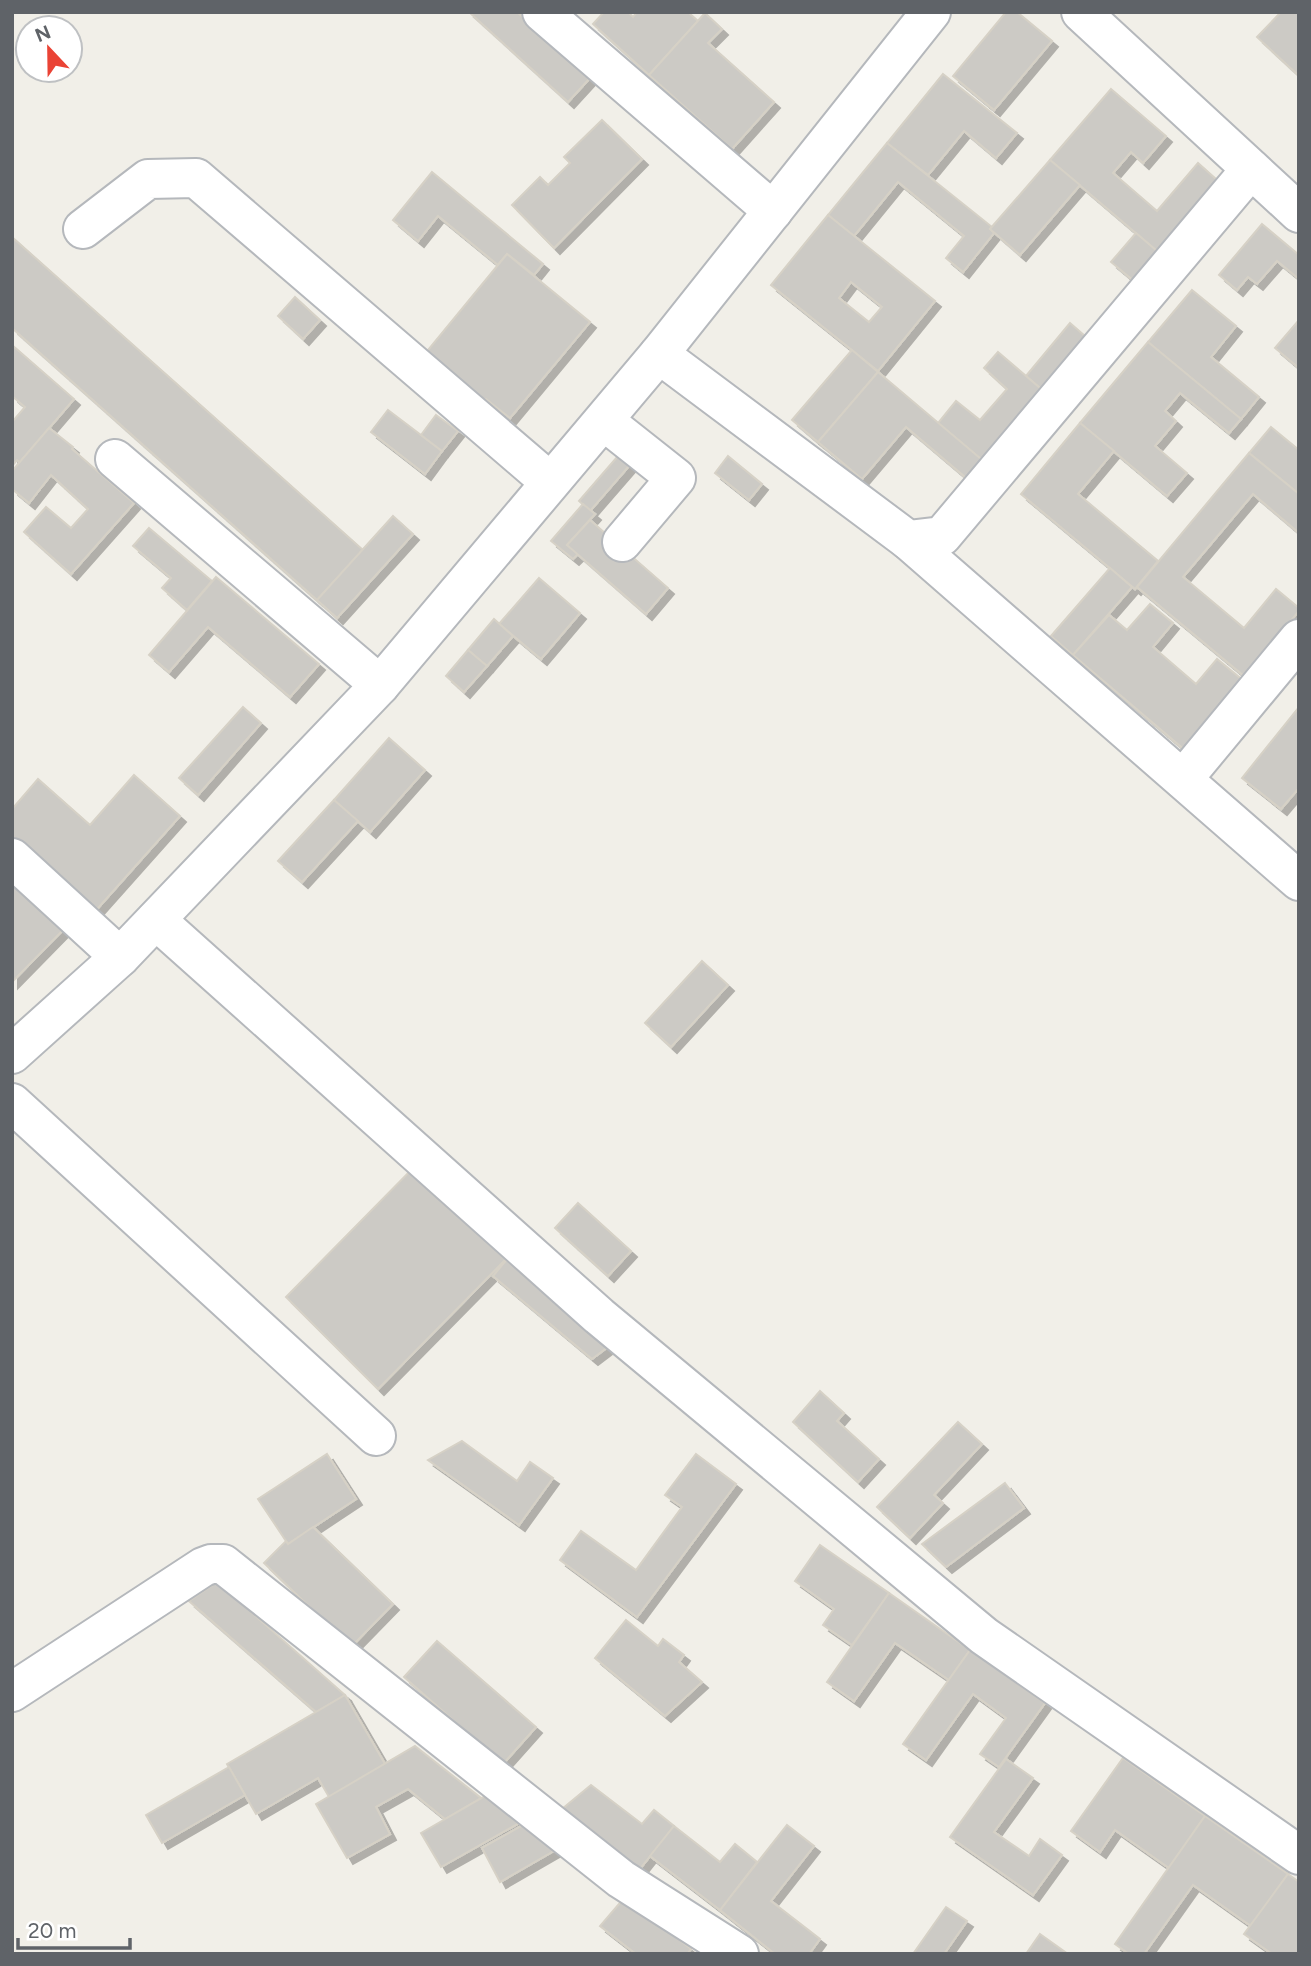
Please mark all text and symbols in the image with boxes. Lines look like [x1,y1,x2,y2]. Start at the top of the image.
north arrow [14,14,84,84]
text: N [32,20,54,47]
scale bar [18,1906,130,1950]
text: 20 m [28,1918,76,1943]

